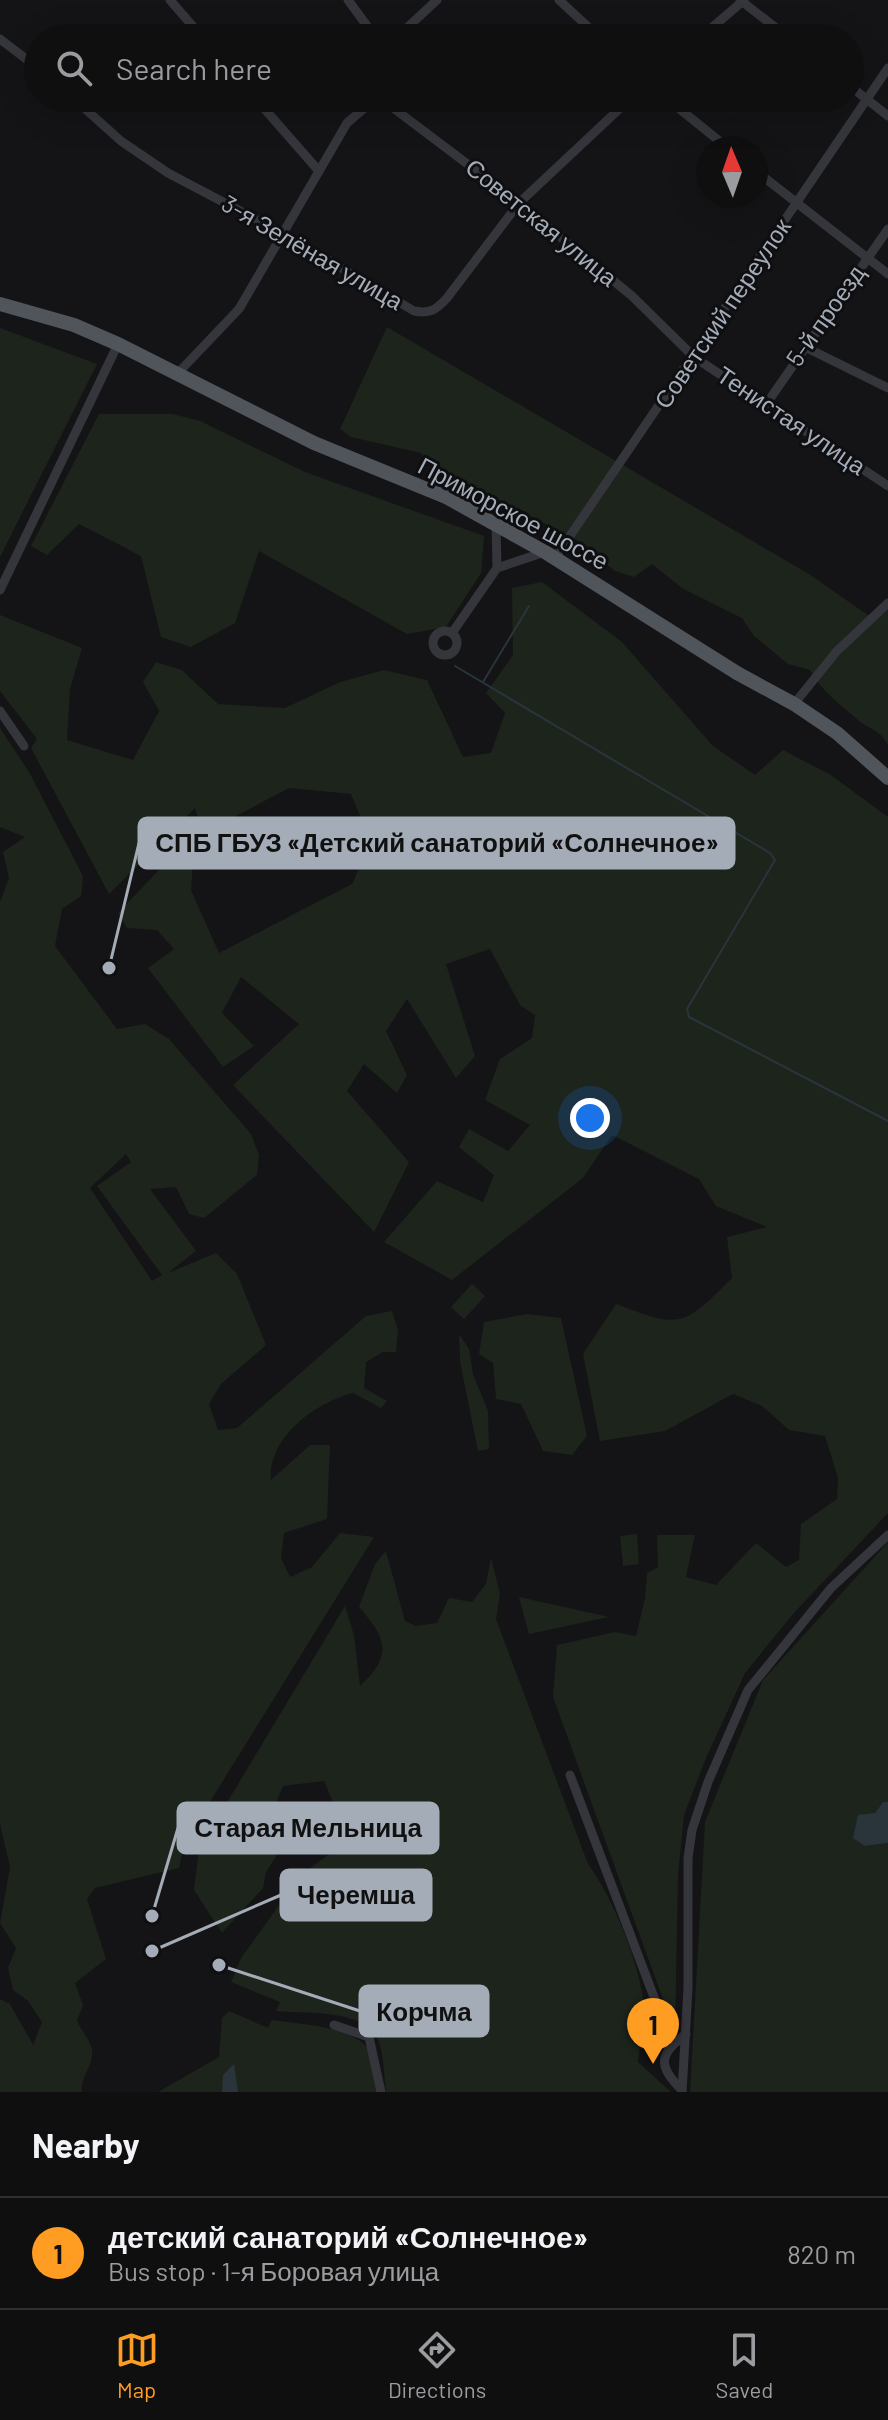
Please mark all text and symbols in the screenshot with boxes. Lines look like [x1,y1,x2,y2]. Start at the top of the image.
search box [24,24,864,112]
icon: search [52,46,96,90]
text: Search here [116,50,272,86]
north arrow [696,136,768,208]
street label: Советская улица [460,152,624,292]
street label: 3-я Зелёная улица [217,188,409,316]
street label: Советский переулок [647,212,796,414]
street label: 5-й проезд [779,259,870,371]
street label: Тенистая улица [712,359,872,481]
street label: Приморское шоссе [414,450,614,575]
callout: СПБ ГБУЗ «Детский санаторий «Солнечное» [139,818,734,868]
text: СПБ ГБУЗ «Детский санаторий «Солнечное» [155,826,719,857]
your location [570,1098,610,1138]
callout: Старая Мельница [178,1803,438,1853]
text: Старая Мельница [194,1811,422,1842]
callout: Черемша [281,1870,431,1920]
text: Черемша [297,1878,416,1909]
callout: Корчма [360,1986,488,2036]
text: Корчма [376,1995,472,2026]
pin: 1 [627,1998,679,2064]
text: Nearby [32,2124,140,2165]
text: детский санаторий «Солнечное» [108,2218,588,2254]
text: 1 [53,2238,63,2269]
text: 820 m [787,2238,856,2269]
text: Bus stop · 1-я Боровая улица [108,2255,439,2286]
tab: Map [115,2328,159,2402]
tab: Directions [388,2328,486,2402]
tab: Saved [716,2328,773,2402]

